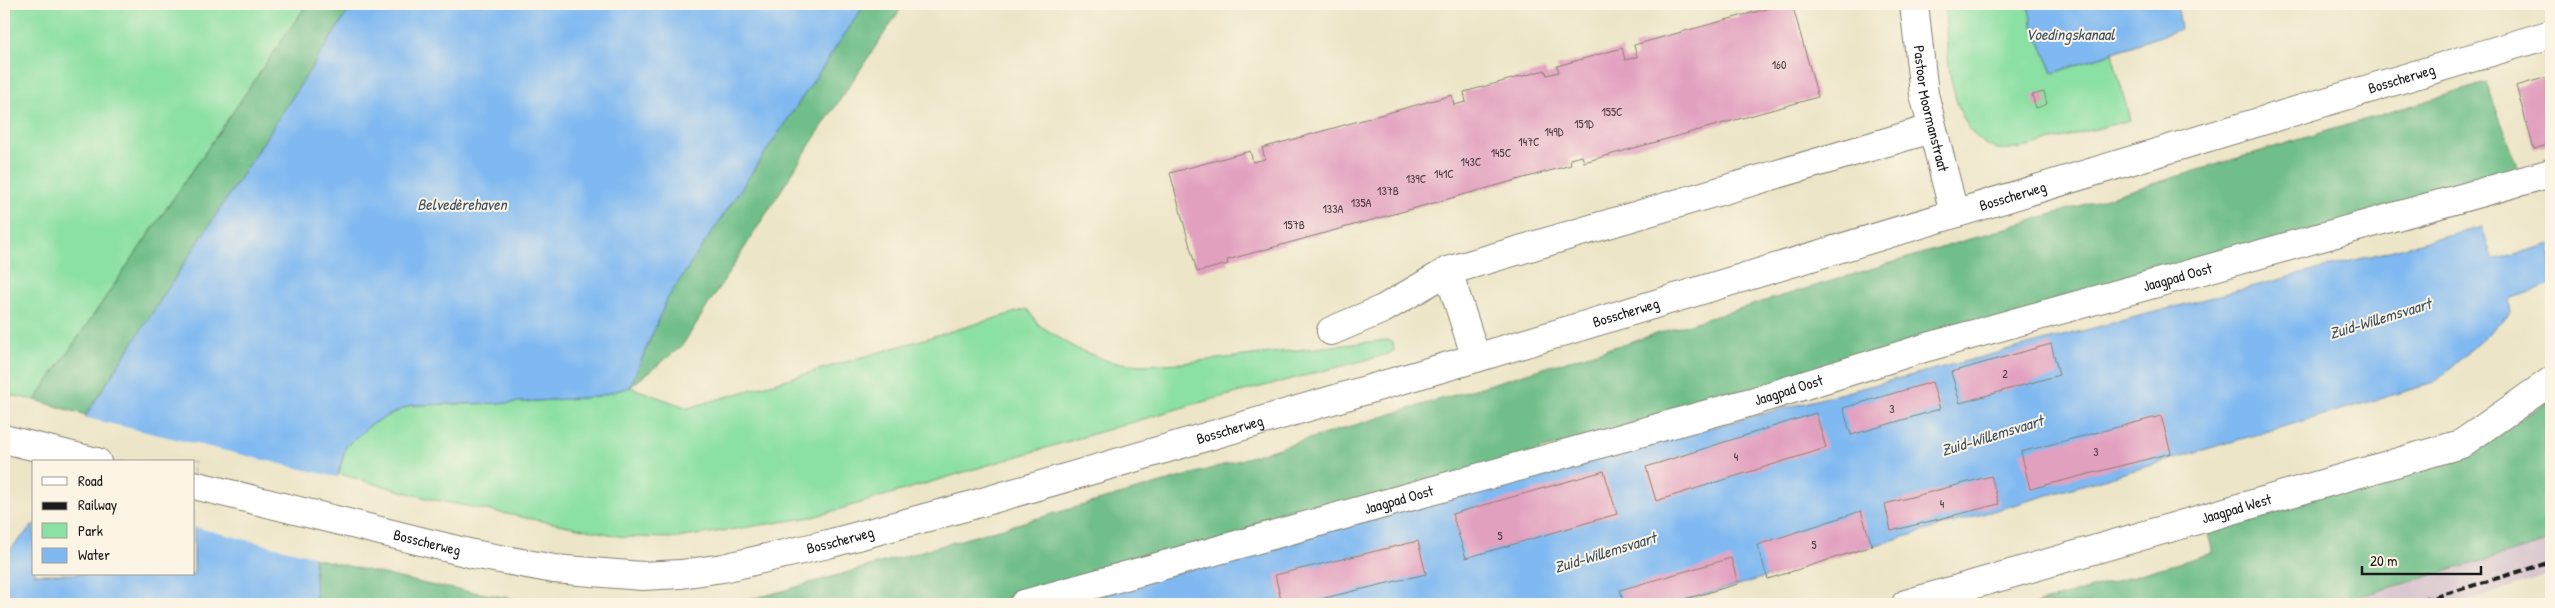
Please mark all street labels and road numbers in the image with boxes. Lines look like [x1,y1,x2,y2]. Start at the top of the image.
street label: Pastoor Moormanstraat [1909,44,1954,175]
street label: Bosscherweg [2365,59,2438,99]
street label: Bosscherweg [1977,176,2049,216]
street label: Jaagpad Oost [2140,257,2215,296]
street label: Bosscherweg [1590,292,1662,332]
street label: Jaagpad Oost [1752,369,1826,410]
street label: Bosscherweg [1194,410,1266,449]
street label: Jaagpad Oost [1362,480,1436,519]
street label: Jaagpad West [2199,488,2275,528]
street label: Bosscherweg [804,521,876,559]
street label: Bosscherweg [391,524,463,561]

